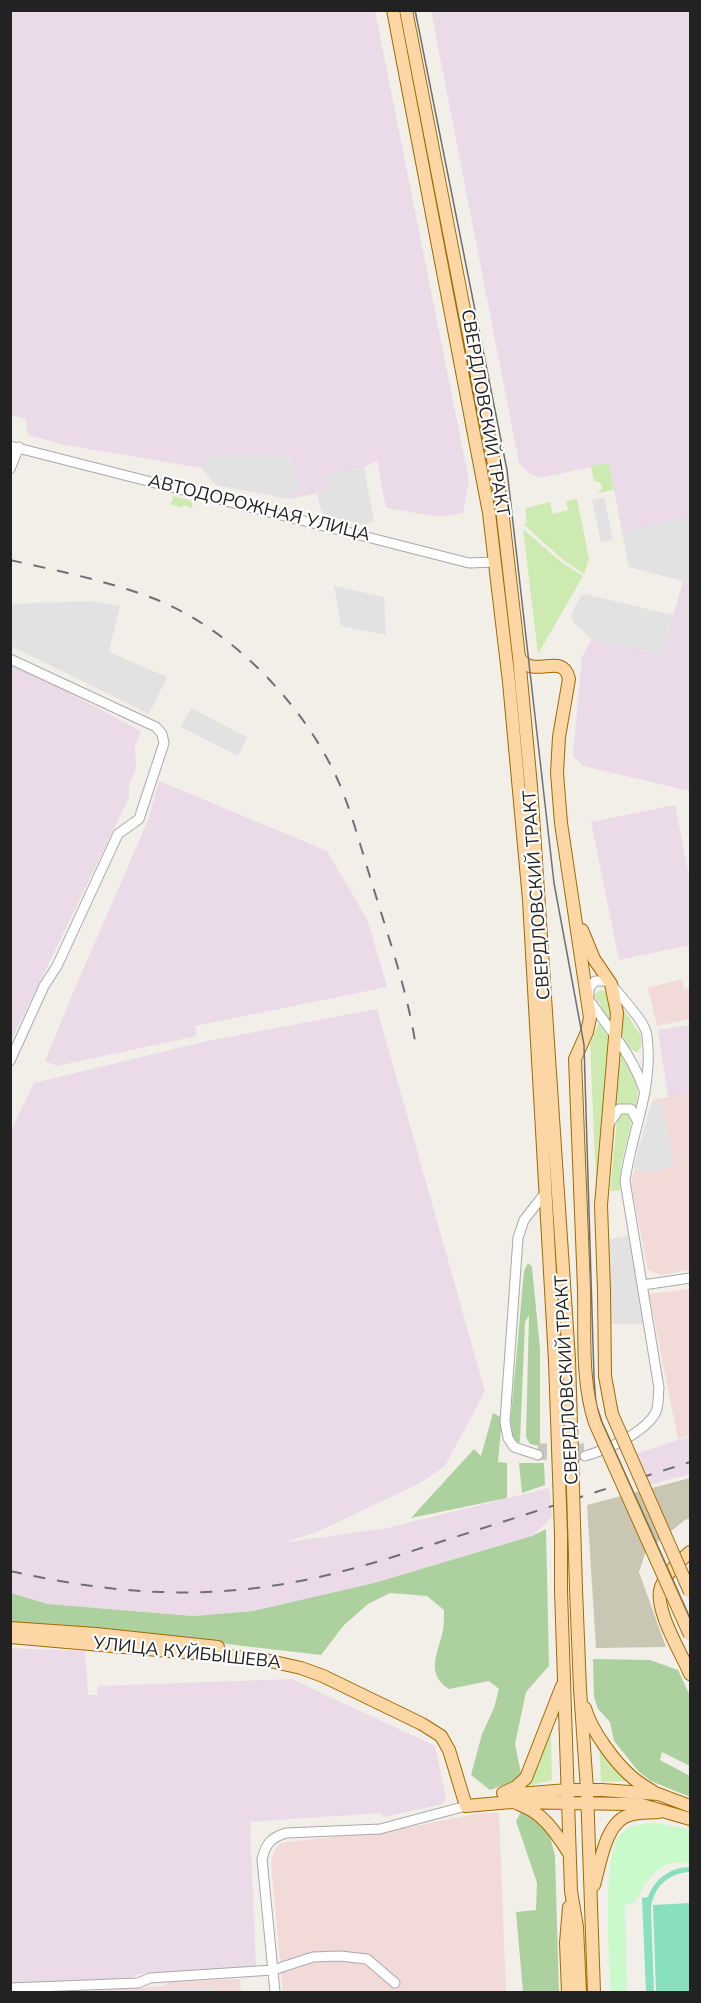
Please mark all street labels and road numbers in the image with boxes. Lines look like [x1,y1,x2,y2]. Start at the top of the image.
street label: СВЕРДЛОВСКИЙ ТРАКТ [455,308,513,518]
street label: АВТОДОРОЖНАЯ УЛИЦА [146,471,372,547]
street label: СВЕРДЛОВСКИЙ ТРАКТ [520,790,556,1000]
street label: СВЕРДЛОВСКИЙ ТРАКТ [552,1275,584,1485]
street label: УЛИЦА КУЙБЫШЕВА [92,1633,282,1675]

